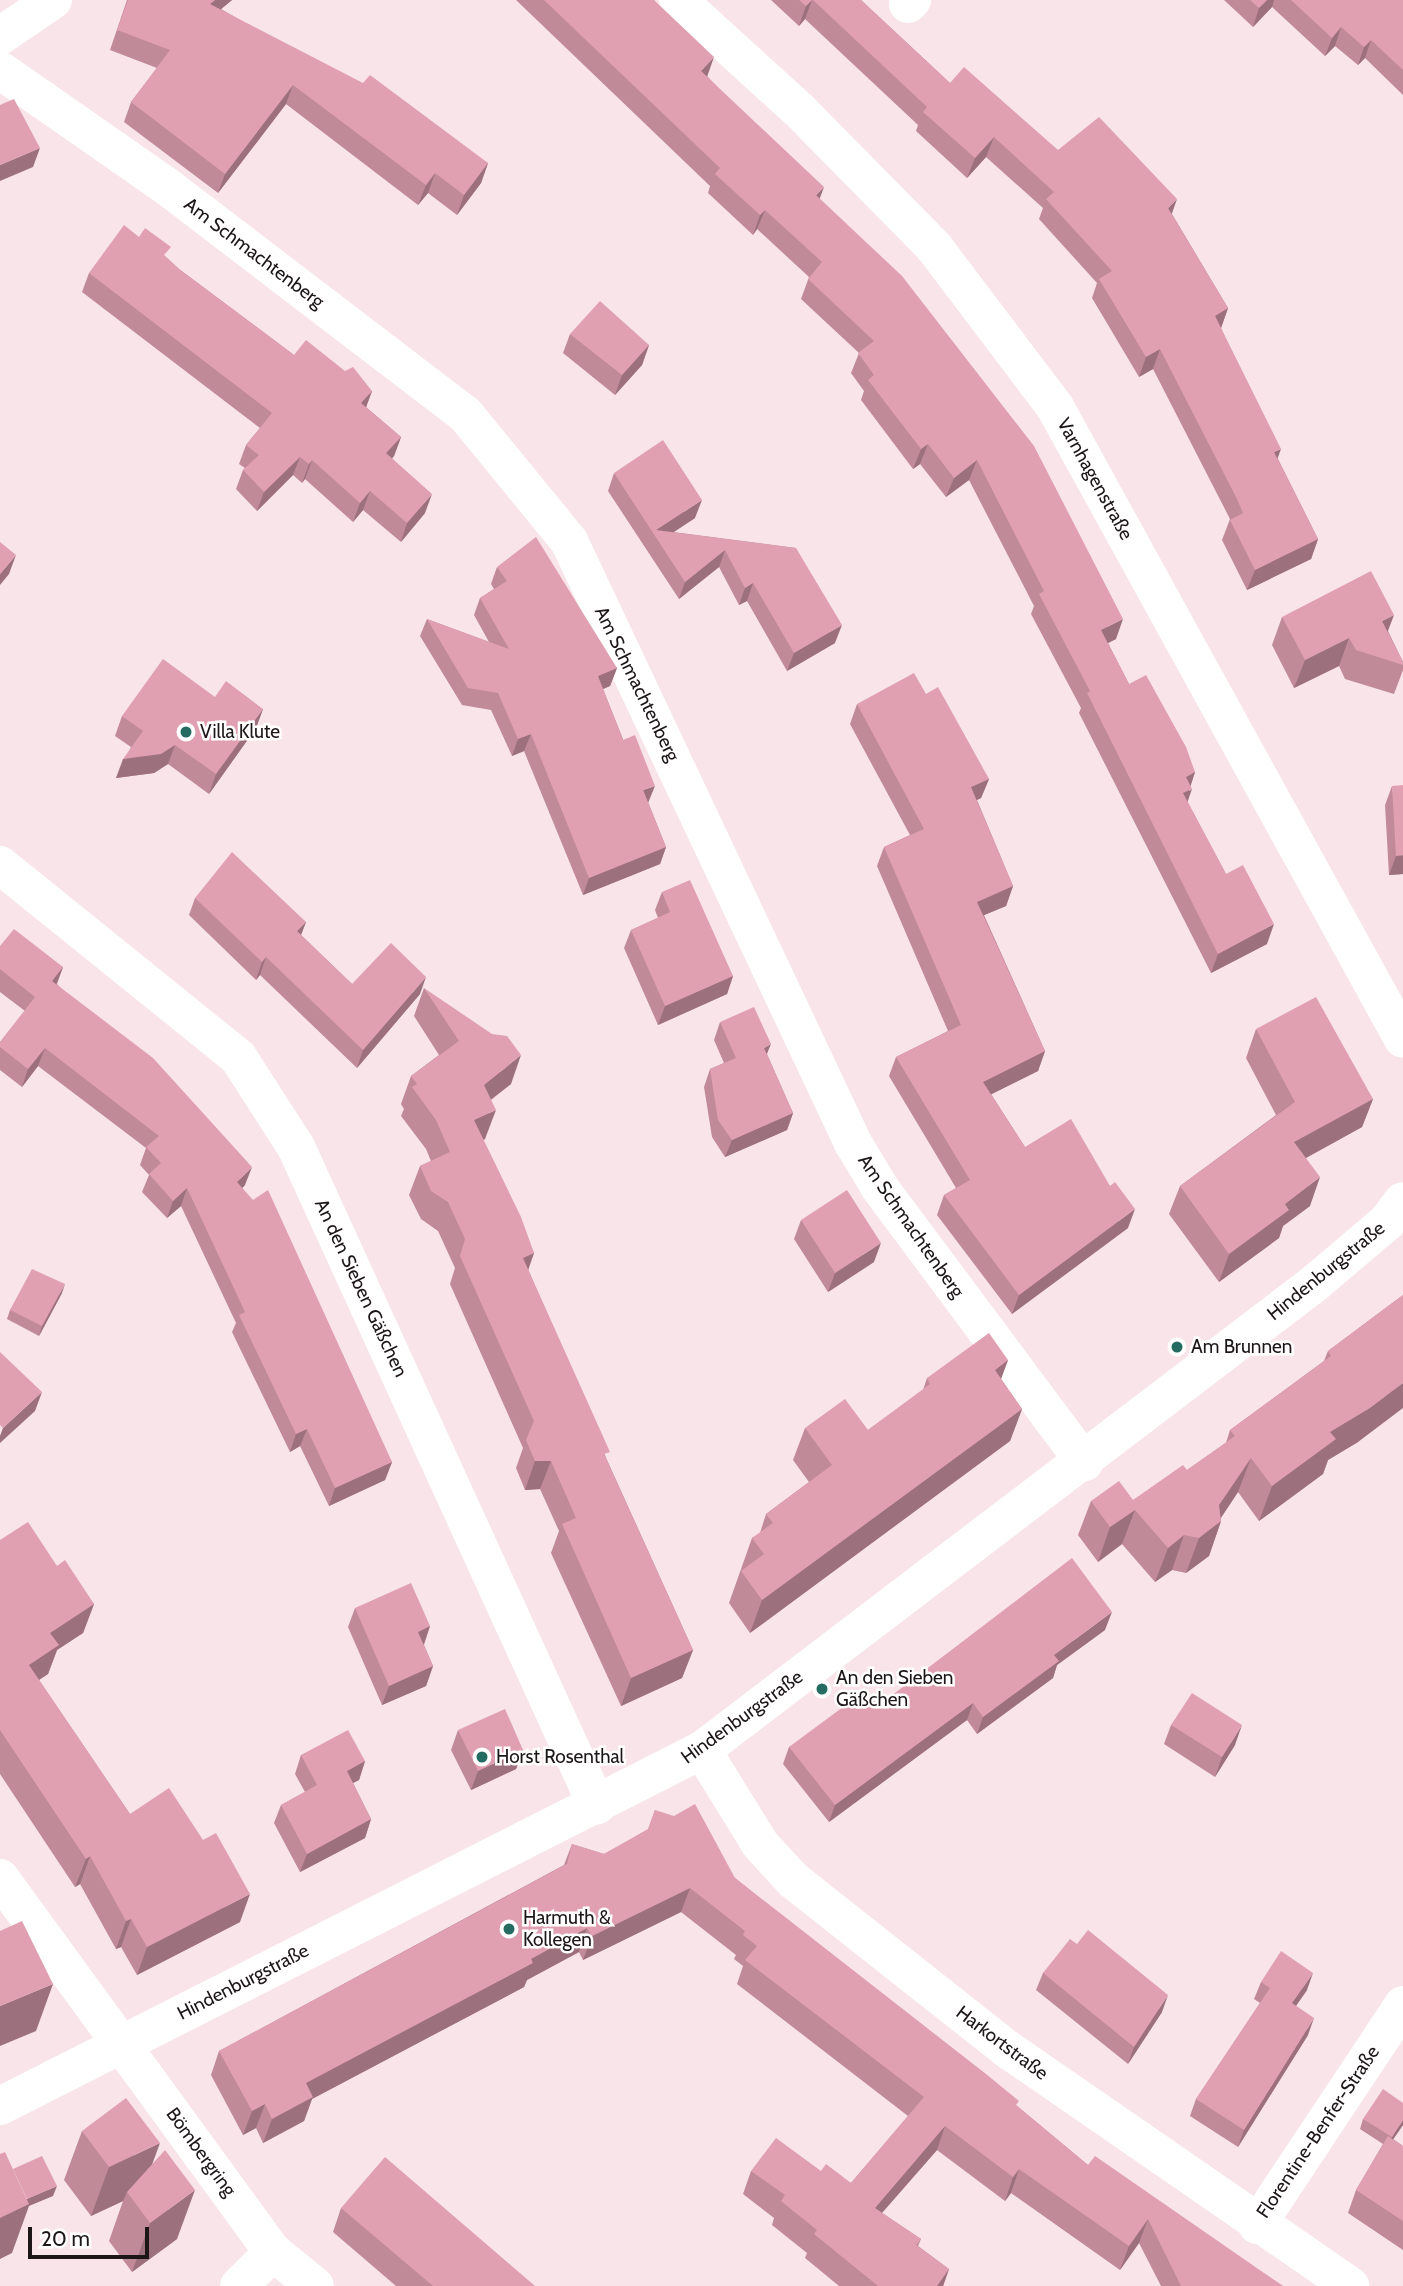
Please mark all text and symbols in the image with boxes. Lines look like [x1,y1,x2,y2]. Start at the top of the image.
street label: Am Schmachtenberg [179,193,329,313]
street label: Varnhagenstraße [1052,414,1138,544]
street label: Am Schmachtenberg [590,603,684,765]
place label: Villa Klute [200,721,280,743]
marker: Villa Klute [178,724,194,740]
street label: Am Schmachtenberg [853,1150,969,1302]
street label: An den Sieben Gäßchen [310,1195,412,1381]
street label: Hindenburgstraße [1263,1217,1389,1325]
place label: Am Brunnen [1191,1336,1292,1358]
marker: Am Brunnen [1169,1339,1185,1355]
street label: Hindenburgstraße [677,1665,807,1769]
place label: An den Sieben Gäßchen [836,1667,953,1711]
marker: An den Sieben Gäßchen [814,1681,830,1697]
place label: Horst Rosenthal [496,1746,624,1768]
marker: Horst Rosenthal [474,1749,490,1765]
place label: Harmuth & Kollegen [523,1907,611,1951]
marker: Harmuth & Kollegen [501,1921,517,1937]
street label: Hindenburgstraße [173,1939,313,2025]
street label: Harkortstraße [952,2001,1052,2085]
street label: Florentine-Benfer-Straße [1252,2041,1384,2223]
street label: Bömbergring [161,2103,241,2201]
scale bar [32,2212,152,2256]
text: 20 m [41,2226,90,2251]

